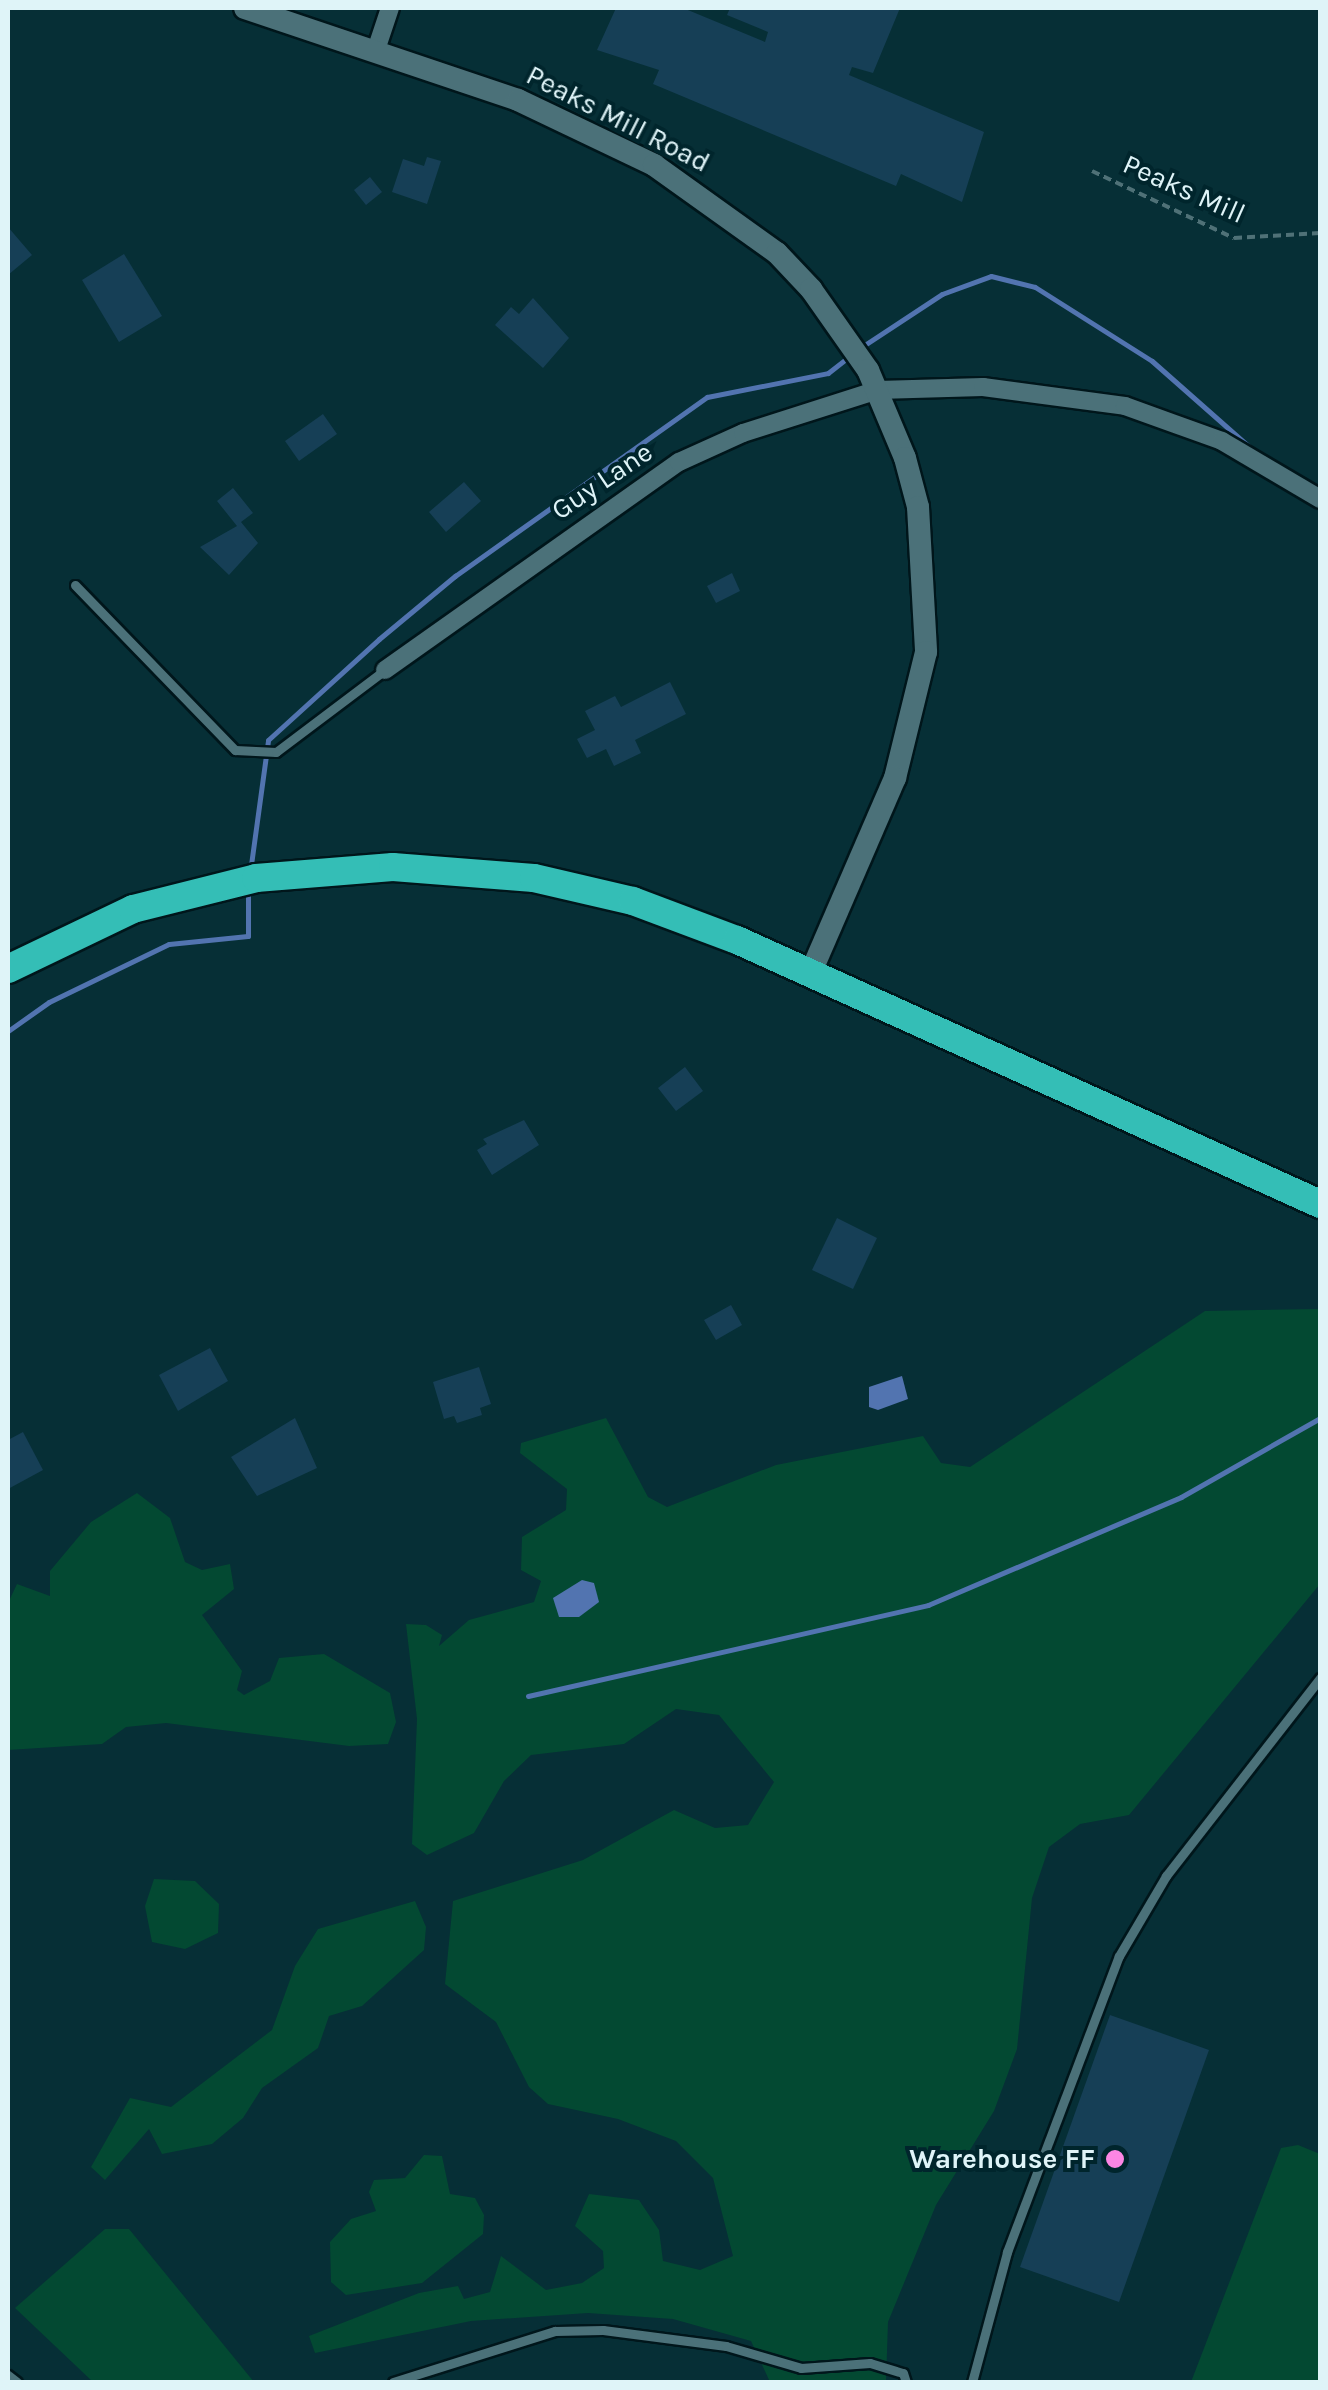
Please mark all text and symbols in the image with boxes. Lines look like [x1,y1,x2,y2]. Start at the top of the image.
street label: Peaks Mill Road [521,58,715,180]
street label: Peaks Mill [1118,147,1250,231]
street label: Guy Lane [545,435,659,527]
place label: Warehouse FF [909,2142,1095,2176]
marker: Warehouse FF [1104,2148,1126,2170]

